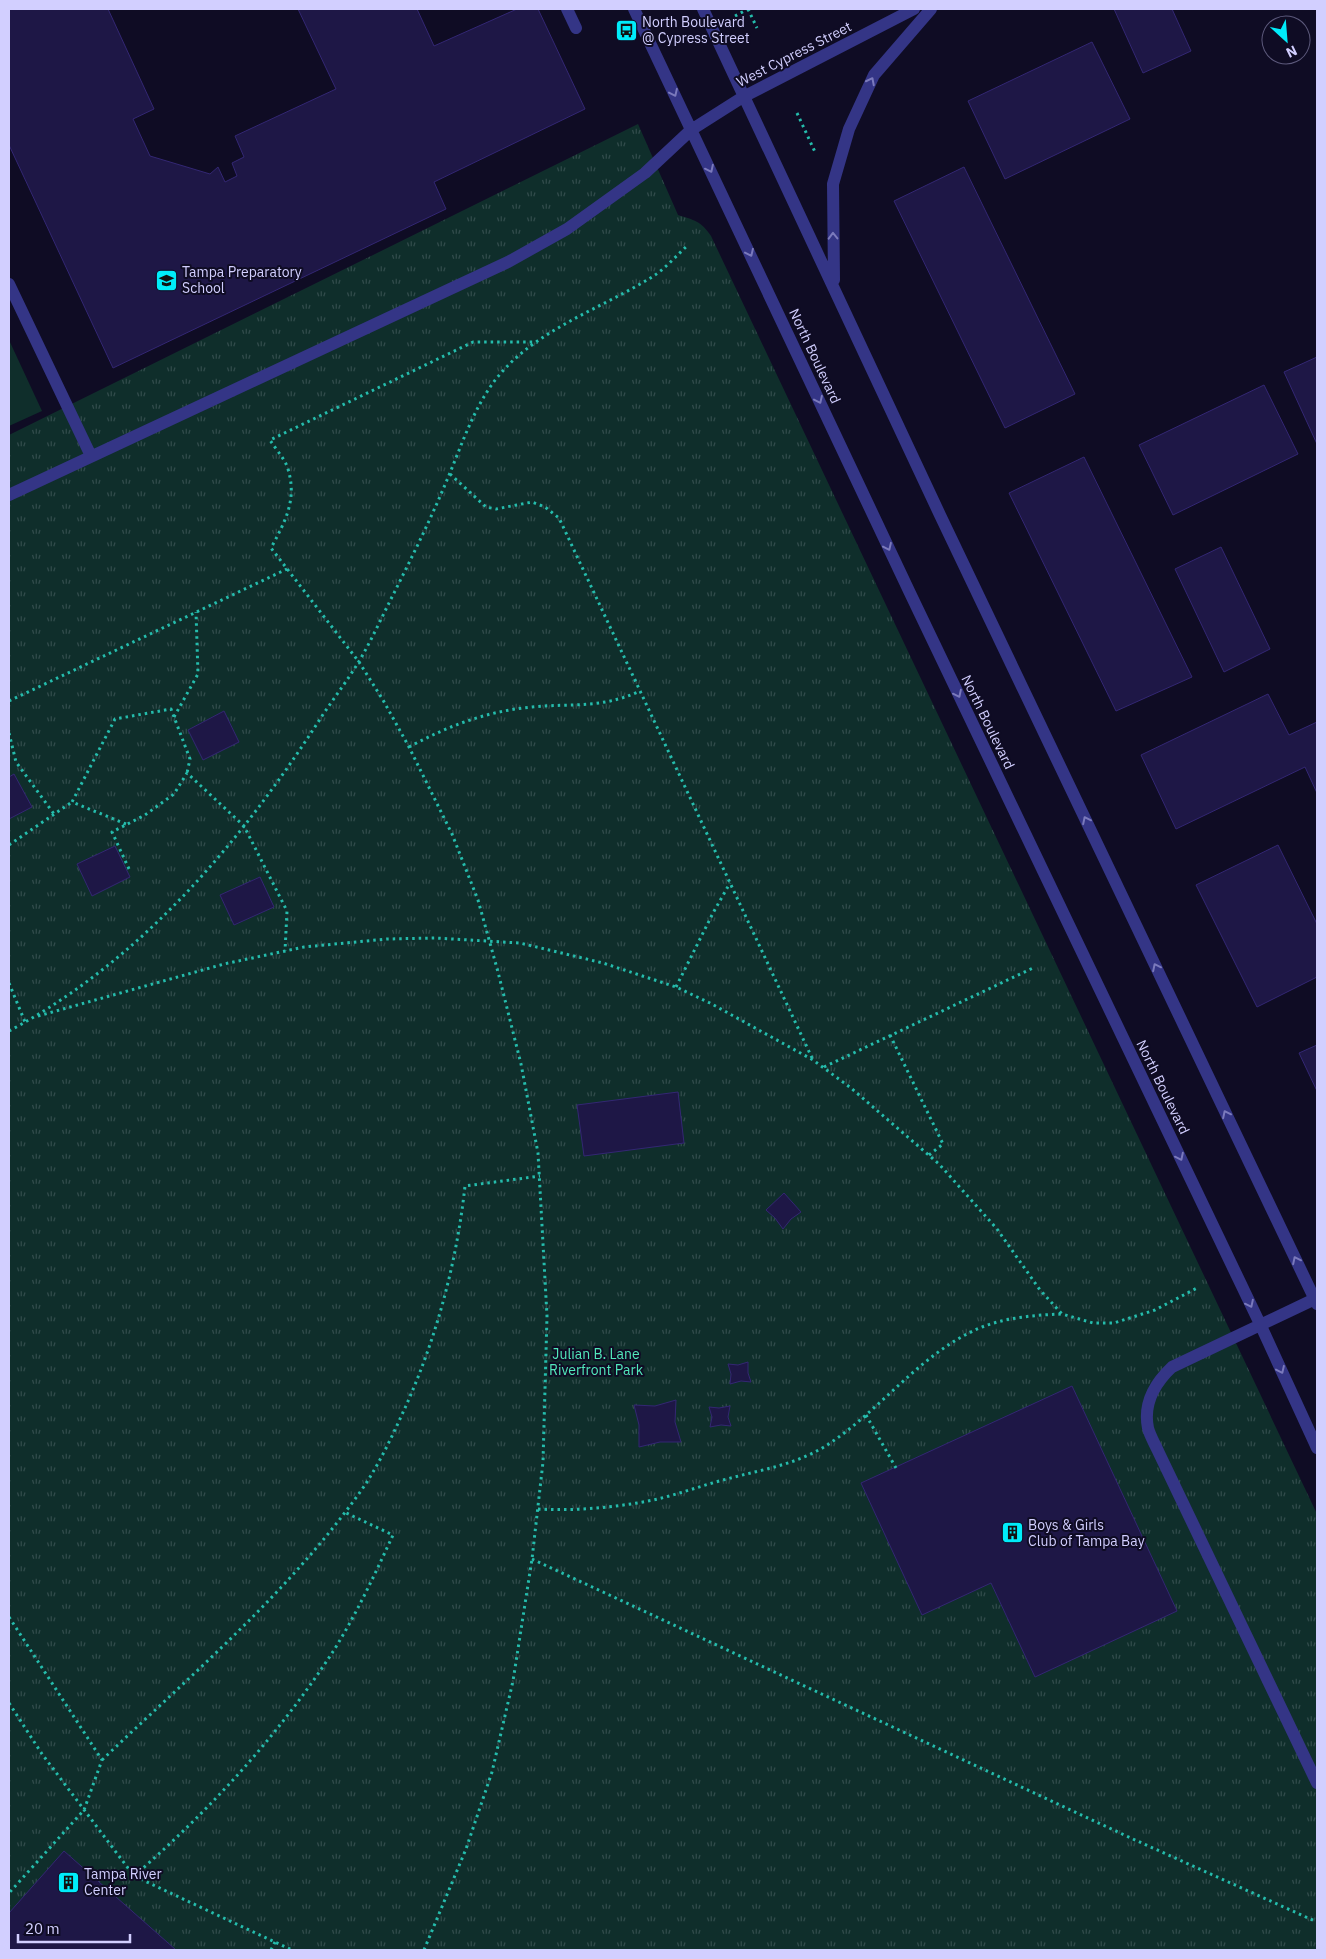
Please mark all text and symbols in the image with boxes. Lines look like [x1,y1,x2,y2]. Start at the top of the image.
place label: North Boulevard @ Cypress Street [642,13,750,47]
north arrow [1261,15,1311,65]
street label: West Cypress Street [733,17,855,91]
bus stop icon: North Boulevard @ Cypress Street [614,18,638,42]
text: N [1283,41,1300,62]
one-way arrow [865,77,876,86]
one-way arrow [667,88,678,97]
one-way arrow [704,164,714,173]
one-way arrow [828,232,838,240]
one-way arrow [743,248,754,257]
place label: Tampa Preparatory School [182,263,302,297]
school or university icon: Tampa Preparatory School [154,268,178,292]
street label: North Boulevard [785,306,845,406]
one-way arrow [813,395,823,404]
one-way arrow [882,542,892,551]
street label: North Boulevard [957,672,1019,772]
one-way arrow [952,689,962,698]
one-way arrow [1082,816,1092,825]
one-way arrow [1152,963,1162,972]
street label: North Boulevard [1132,1037,1194,1137]
one-way arrow [1223,1110,1233,1119]
one-way arrow [1174,1152,1184,1161]
one-way arrow [1292,1256,1303,1265]
one-way arrow [1244,1299,1254,1308]
park label: Julian B. Lane Riverfront Park [549,1345,644,1379]
one-way arrow [1275,1365,1286,1374]
place label: Boys & Girls Club of Tampa Bay [1028,1516,1145,1550]
building icon: Boys & Girls Club of Tampa Bay [1000,1521,1024,1545]
place label: Tampa River Center [84,1865,162,1899]
building icon: Tampa River Center [56,1870,80,1894]
scale bar [18,1912,130,1944]
text: 20 m [25,1919,60,1938]

